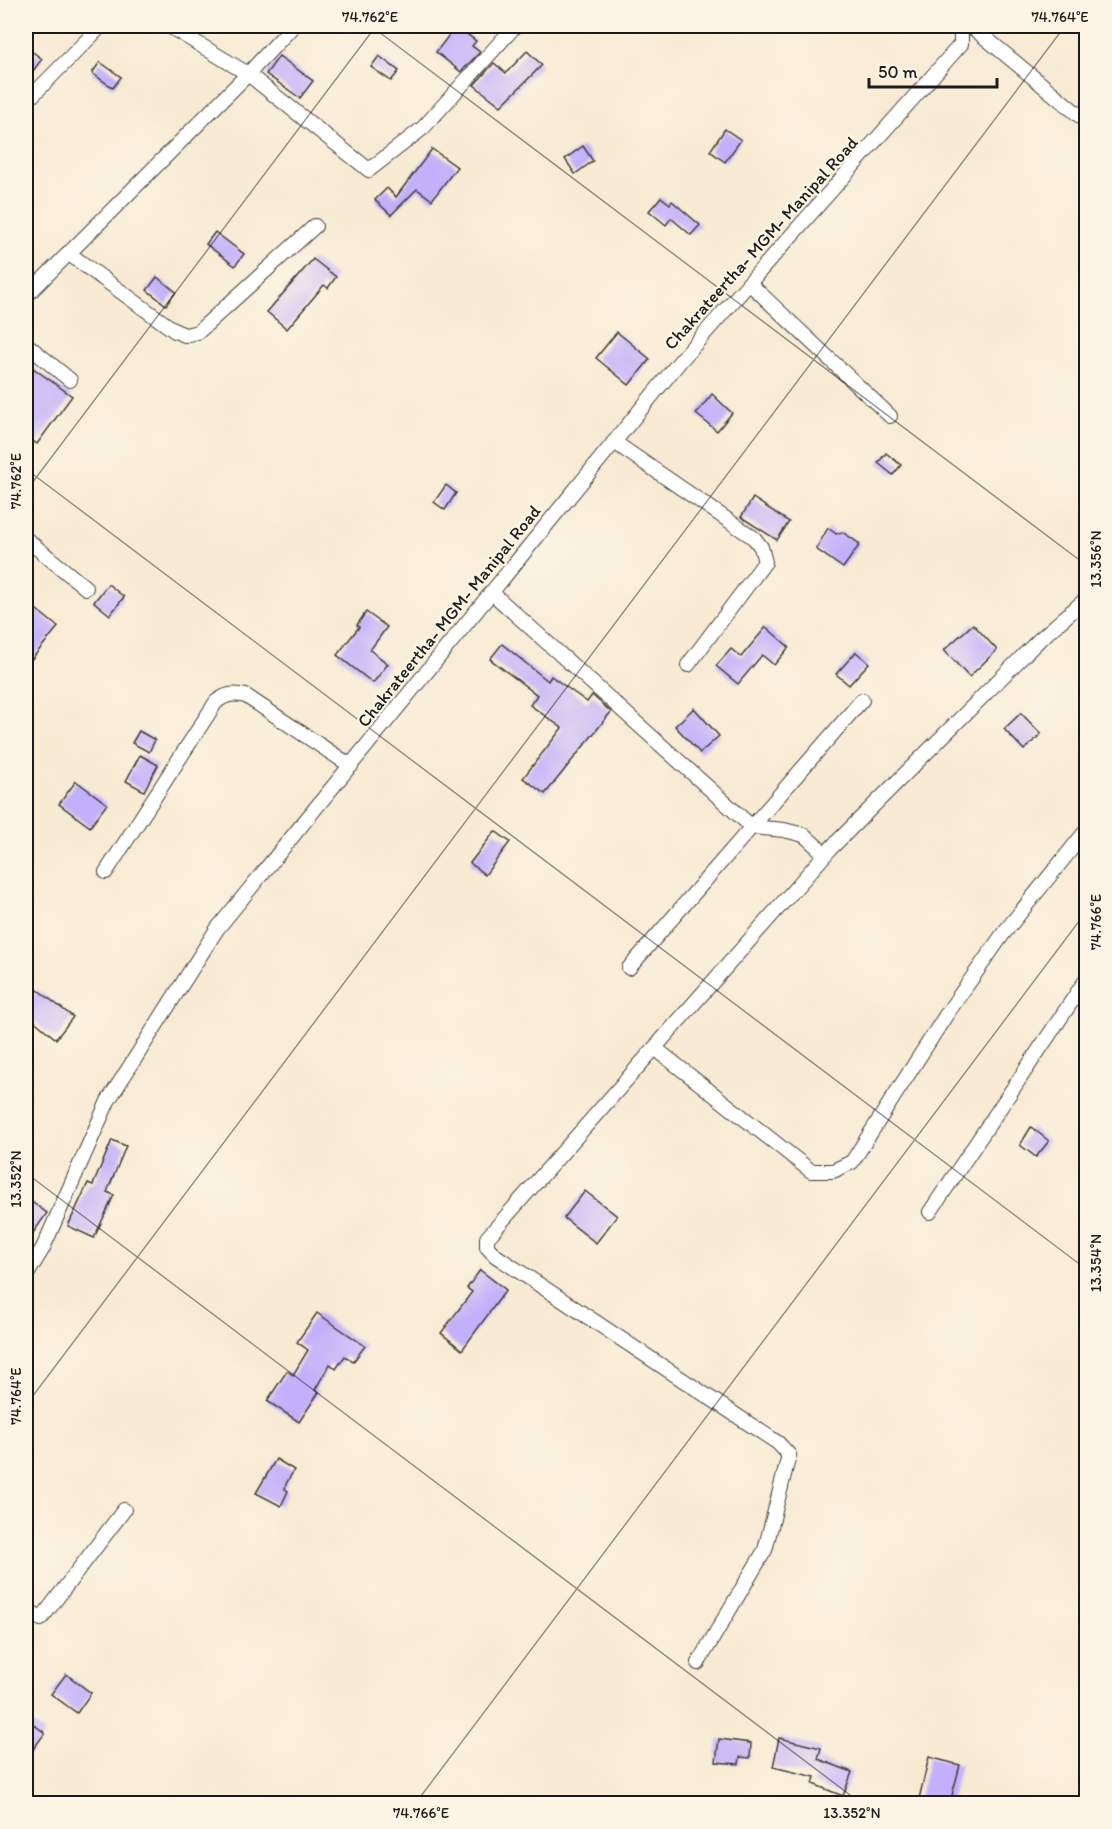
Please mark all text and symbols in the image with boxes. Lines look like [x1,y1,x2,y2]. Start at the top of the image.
text: 74.762°E [342,8,398,26]
text: 74.764°E [1031,8,1089,26]
scale bar [869,51,996,89]
text: 50 m [878,61,918,83]
street label: Chakrateertha- MGM- Manipal Road [659,132,863,354]
text: 74.762°E [7,453,25,509]
street label: Chakrateertha- MGM- Manipal Road [352,500,546,732]
text: 13.356°N [1087,530,1105,588]
text: 74.766°E [1087,894,1105,950]
text: 13.352°N [7,1150,25,1208]
text: 13.354°N [1087,1234,1105,1292]
text: 74.764°E [7,1367,25,1425]
text: 74.766°E [393,1804,449,1822]
text: 13.352°N [823,1804,881,1822]

